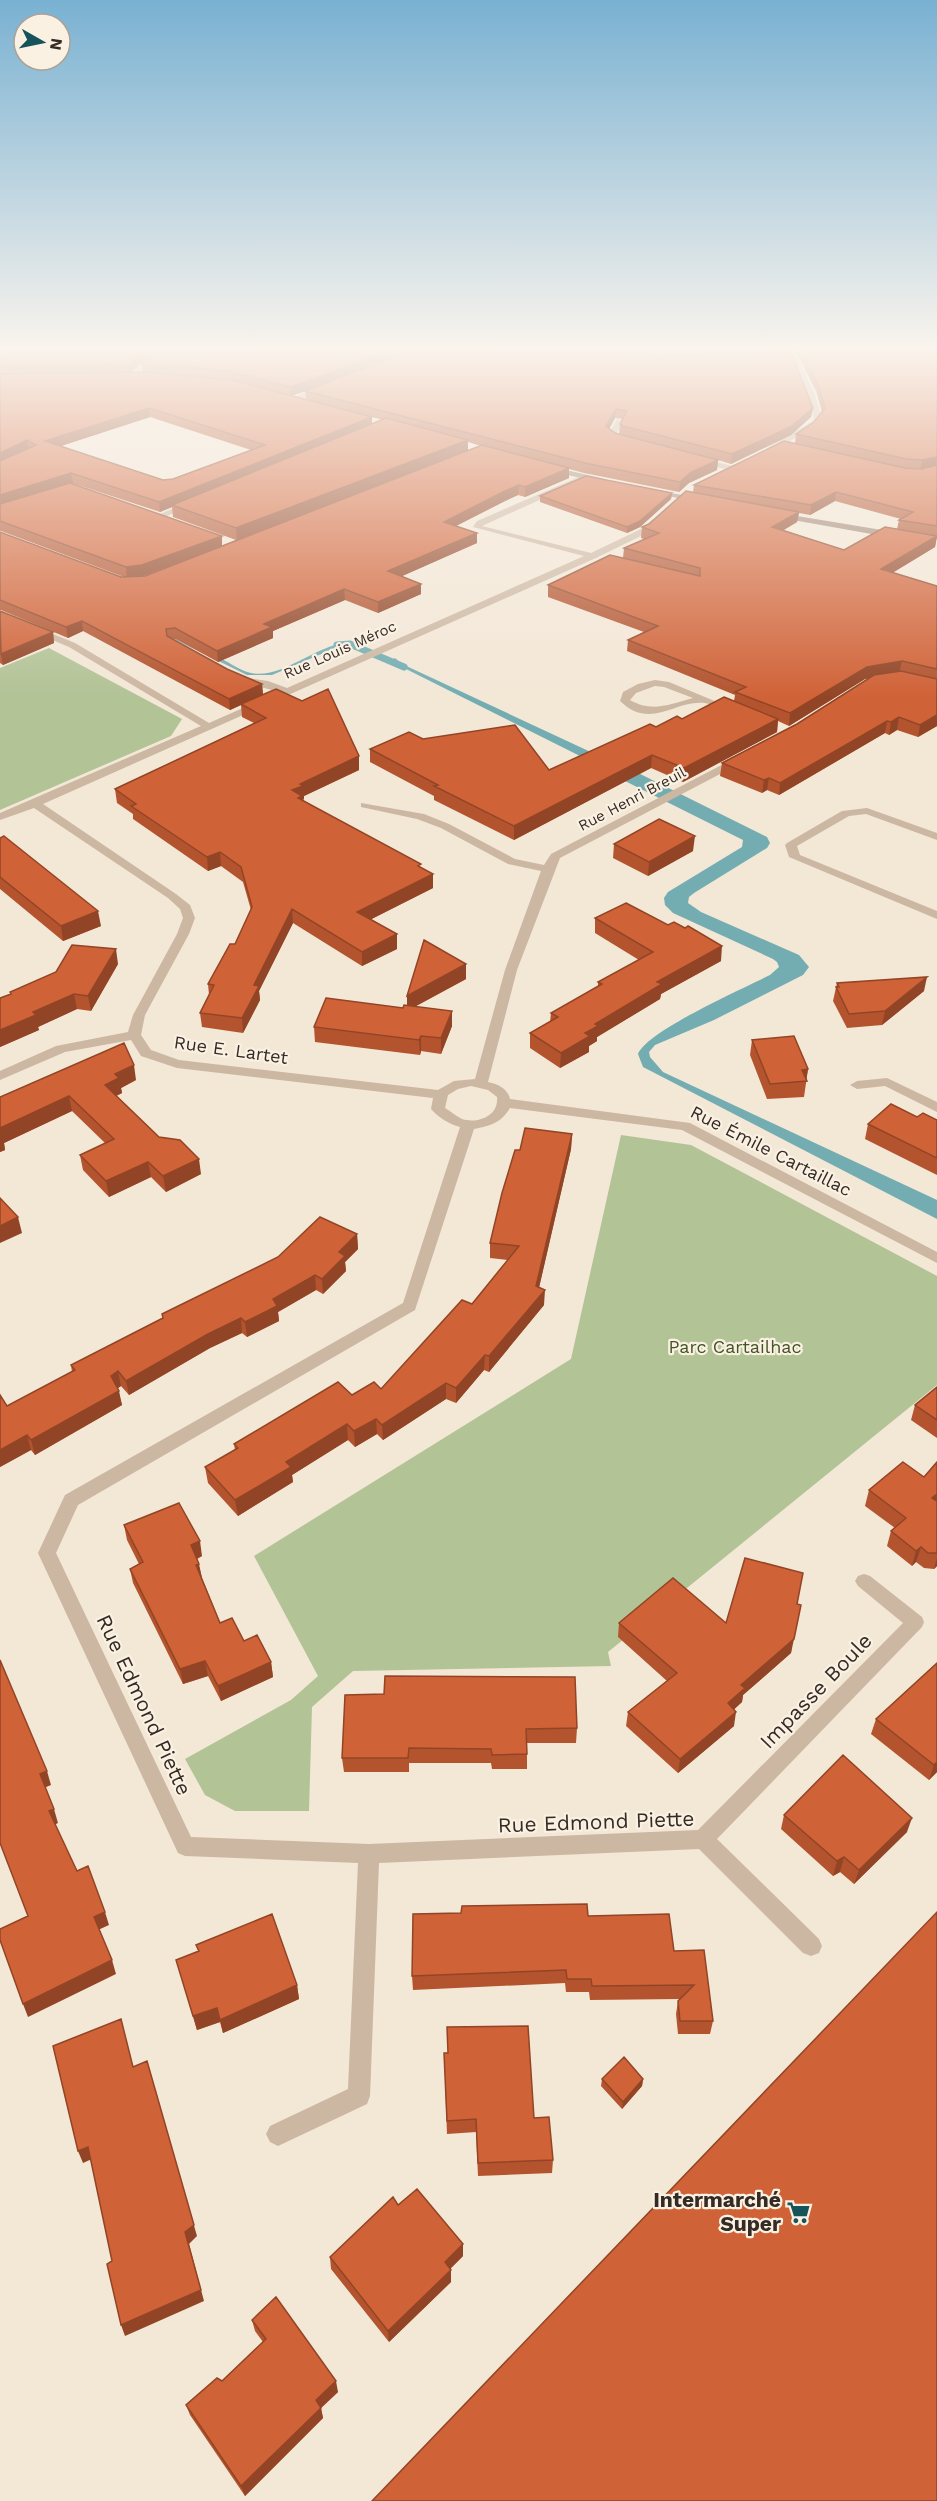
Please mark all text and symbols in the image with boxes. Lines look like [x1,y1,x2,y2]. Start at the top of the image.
north arrow [12,12,72,72]
text: N [46,37,67,52]
street label: Rue Louis Méroc [281,617,399,683]
street label: Rue Henri Breuil [575,763,689,835]
street label: Rue E. Lartet [173,1031,290,1068]
street label: Rue Émile Cartaillac [687,1101,855,1200]
park label: Parc Cartailhac [668,1336,802,1357]
street label: Rue Edmond Piette [92,1610,197,1799]
street label: Impasse Boule [754,1628,877,1753]
street label: Rue Edmond Piette [497,1806,695,1837]
place label: Intermarché Super [653,2187,781,2236]
supermarket icon: Intermarché Super [786,2199,812,2225]

